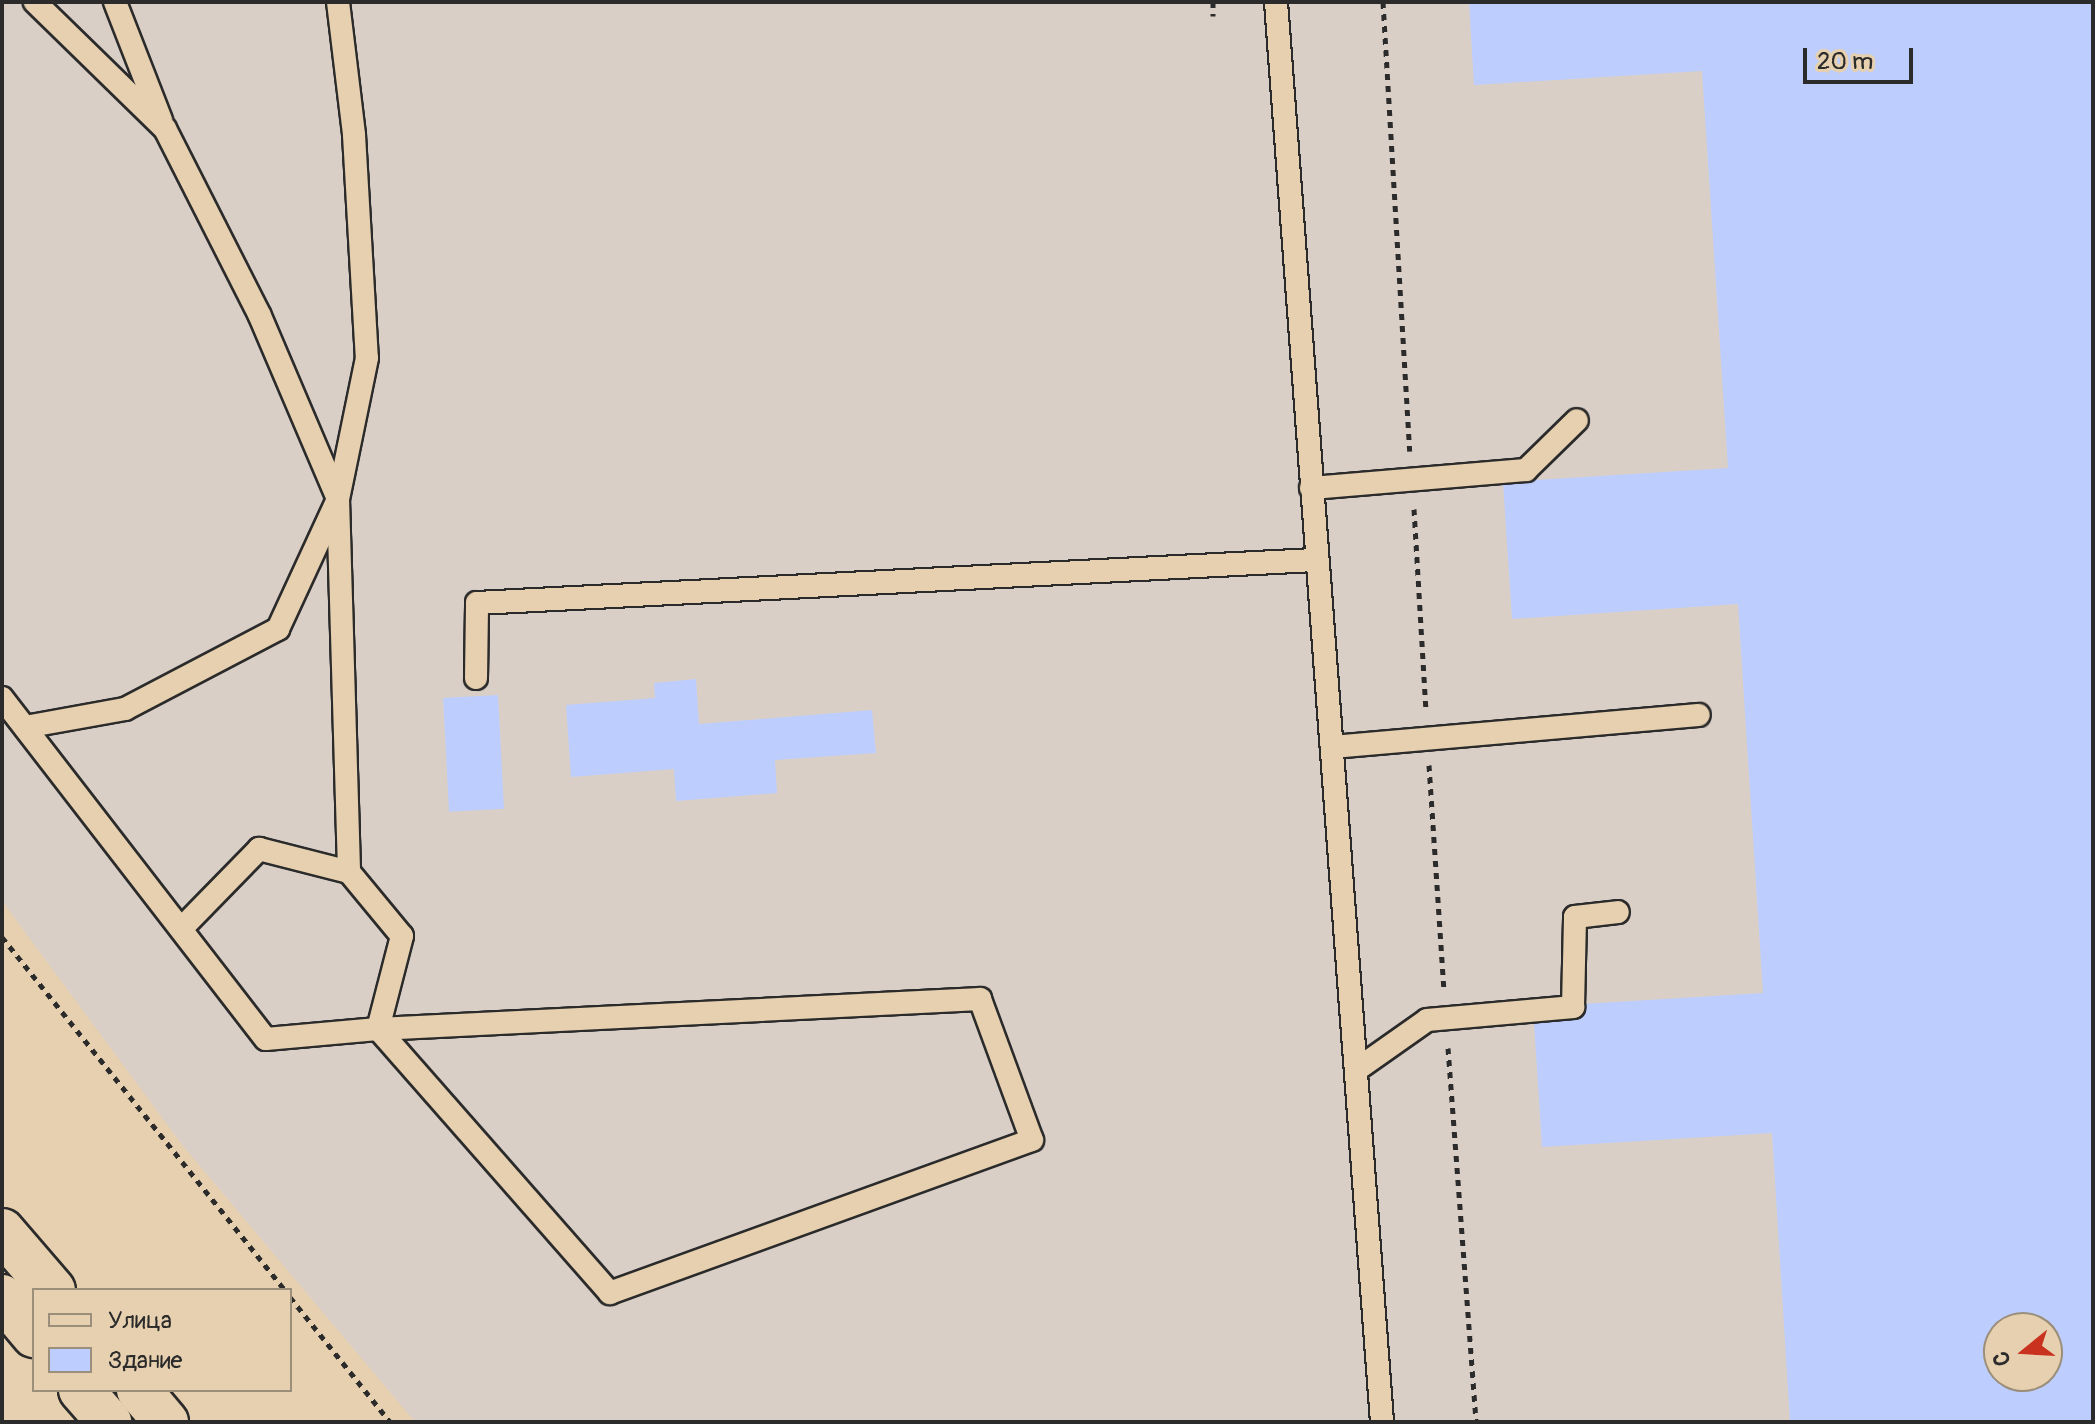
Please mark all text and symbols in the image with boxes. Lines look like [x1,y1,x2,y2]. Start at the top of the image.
scale bar [1807,32,1917,82]
text: 20 m [1817,47,1873,76]
legend [32,1288,292,1392]
text: Улица [108,1306,172,1335]
north arrow [1983,1312,2063,1392]
text: Здание [108,1346,182,1375]
text: С [1987,1348,2017,1370]

